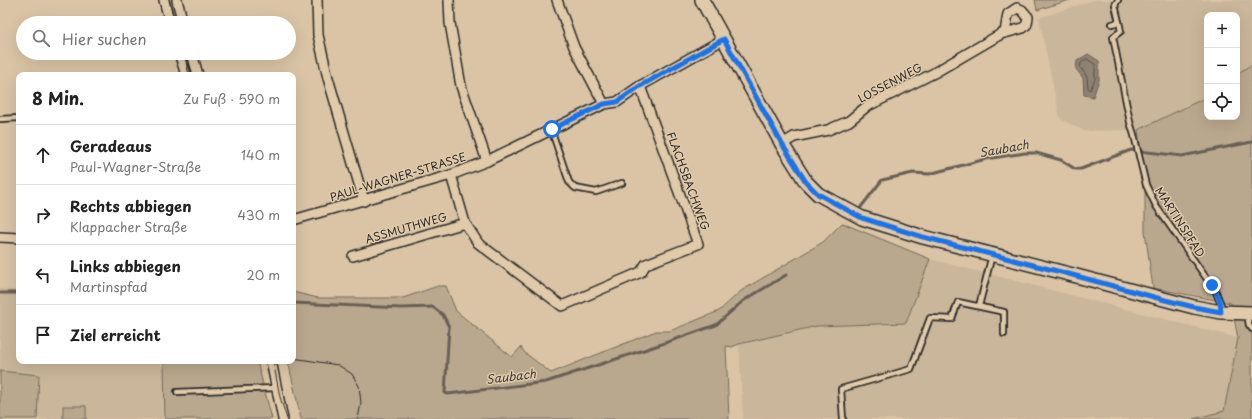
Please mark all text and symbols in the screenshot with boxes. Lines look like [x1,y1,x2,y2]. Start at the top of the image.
map controls [1204,12,1240,120]
button: + [1204,12,1240,48]
search box [16,16,296,60]
icon: search [30,27,52,49]
text: Hier suchen [62,27,147,50]
button: − [1204,48,1240,84]
street label: LOSSENWEG [855,58,925,107]
button: locate [1204,84,1240,120]
text: 8 Min. [32,85,84,111]
text: Zu Fuß · 590 m [183,89,280,108]
route start [543,120,561,138]
street label: FLACHSBACHWEG [663,129,714,232]
text: Geradeaus [70,134,152,157]
water label: Saubach [978,135,1031,161]
icon: ahead [32,144,54,166]
text: 140 m [241,145,280,164]
street label: PAUL-WAGNER-STRASSE [328,148,468,205]
text: Paul-Wagner-Straße [70,157,201,176]
street label: MARTINSPFAD [1151,183,1210,260]
text: Rechts abbiegen [70,194,191,217]
icon: right [32,204,54,226]
text: 430 m [238,205,280,224]
street label: ASSMUTHWEG [363,208,449,247]
text: Klappacher Straße [70,217,187,236]
text: Links abbiegen [70,254,181,277]
icon: left [32,264,54,286]
text: 20 m [246,265,280,284]
route end [1203,276,1221,294]
text: Martinspfad [70,277,148,296]
text: Ziel erreicht [70,323,161,346]
icon: arrive [32,324,54,346]
water label: Saubach [485,364,538,388]

